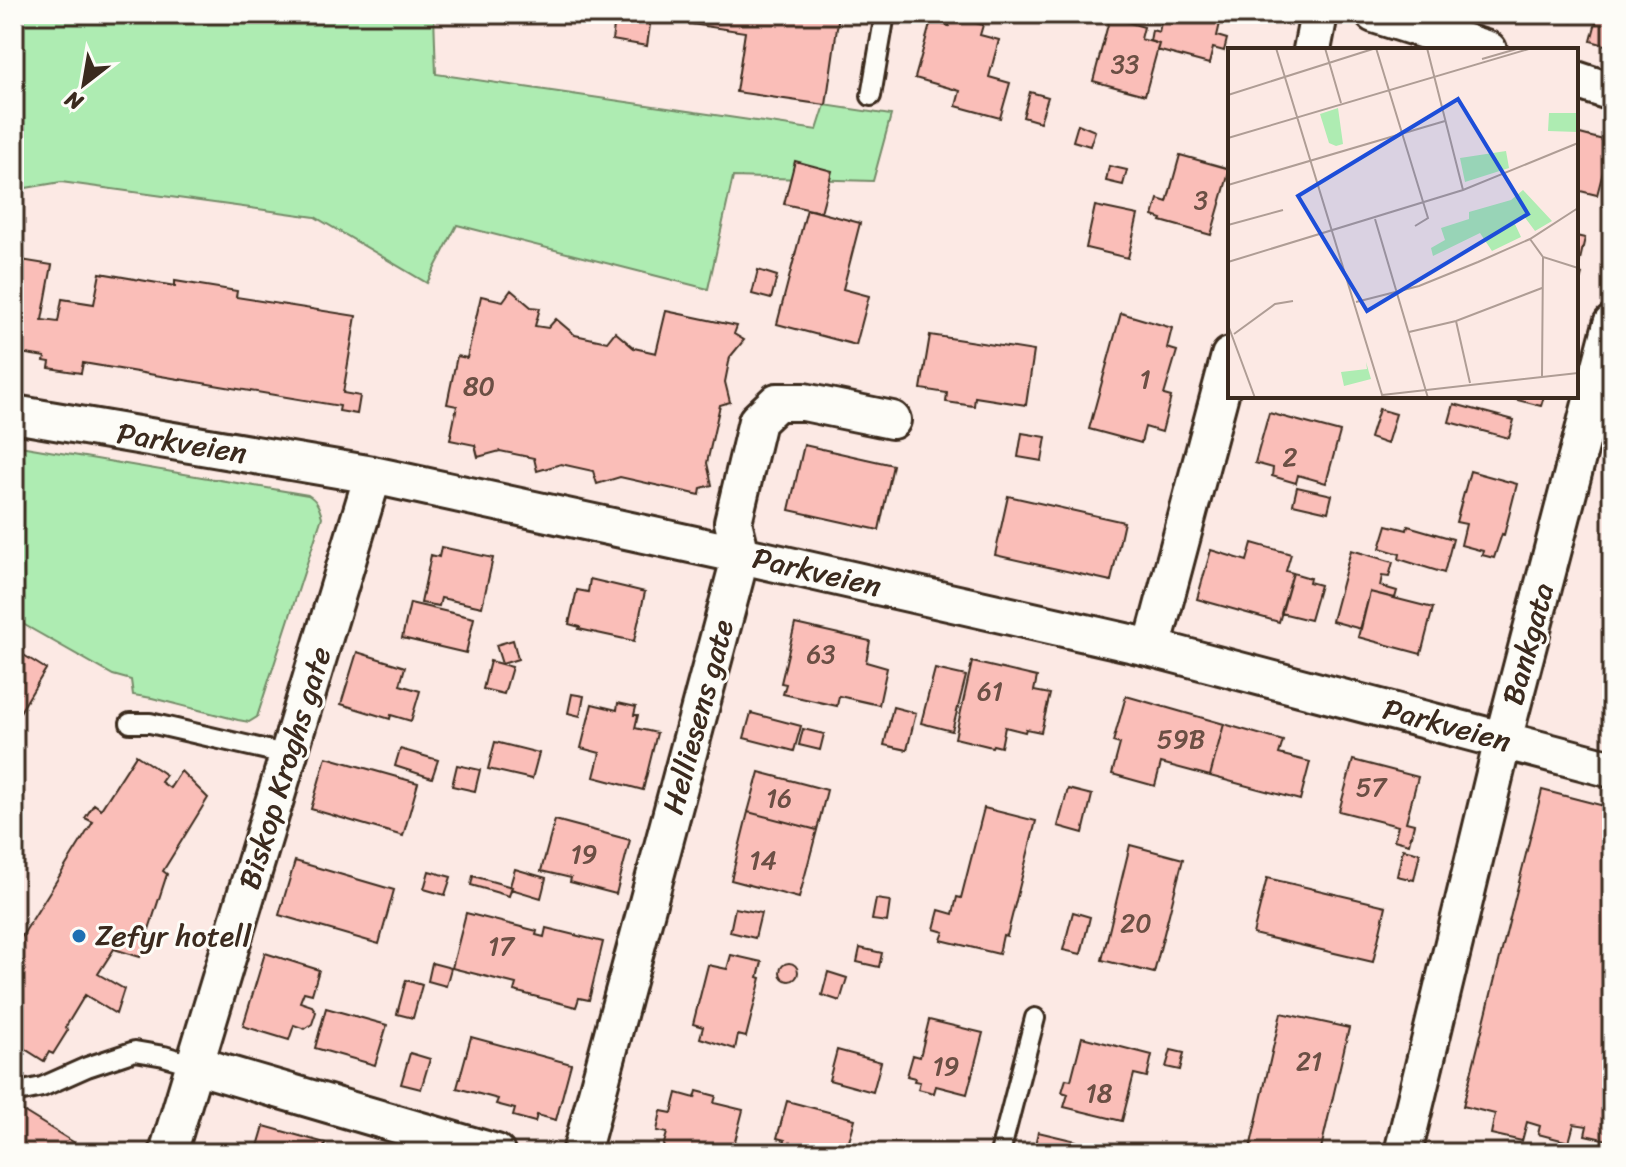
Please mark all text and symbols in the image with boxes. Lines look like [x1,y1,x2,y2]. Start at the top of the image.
house number: 33 [1111,41,1139,87]
north arrow [44,44,124,124]
inset map [1228,48,1578,398]
text: N [57,80,91,122]
house number: 3 [1194,177,1208,223]
house number: 1 [1139,356,1151,402]
house number: 80 [463,363,495,409]
street label: Parkveien [113,406,251,480]
house number: 2 [1282,434,1298,480]
street label: Parkveien [747,531,887,613]
street label: Bankgata [1486,577,1570,711]
street label: Helliesens gate [646,614,750,820]
house number: 63 [806,631,836,677]
street label: Biskop Kroghs gate [222,640,348,896]
house number: 61 [977,668,1003,714]
street label: Parkveien [1377,682,1517,768]
house number: 59B [1157,716,1205,762]
house number: 57 [1356,764,1389,810]
house number: 16 [766,775,792,821]
house number: 19 [570,831,598,877]
house number: 14 [749,837,777,883]
house number: 20 [1120,900,1152,946]
place label: Zefyr hotell [95,909,253,963]
house number: 17 [488,923,516,969]
marker: Zefyr hotell [70,927,88,945]
house number: 21 [1296,1038,1322,1084]
house number: 19 [932,1043,960,1089]
house number: 18 [1086,1070,1113,1116]

